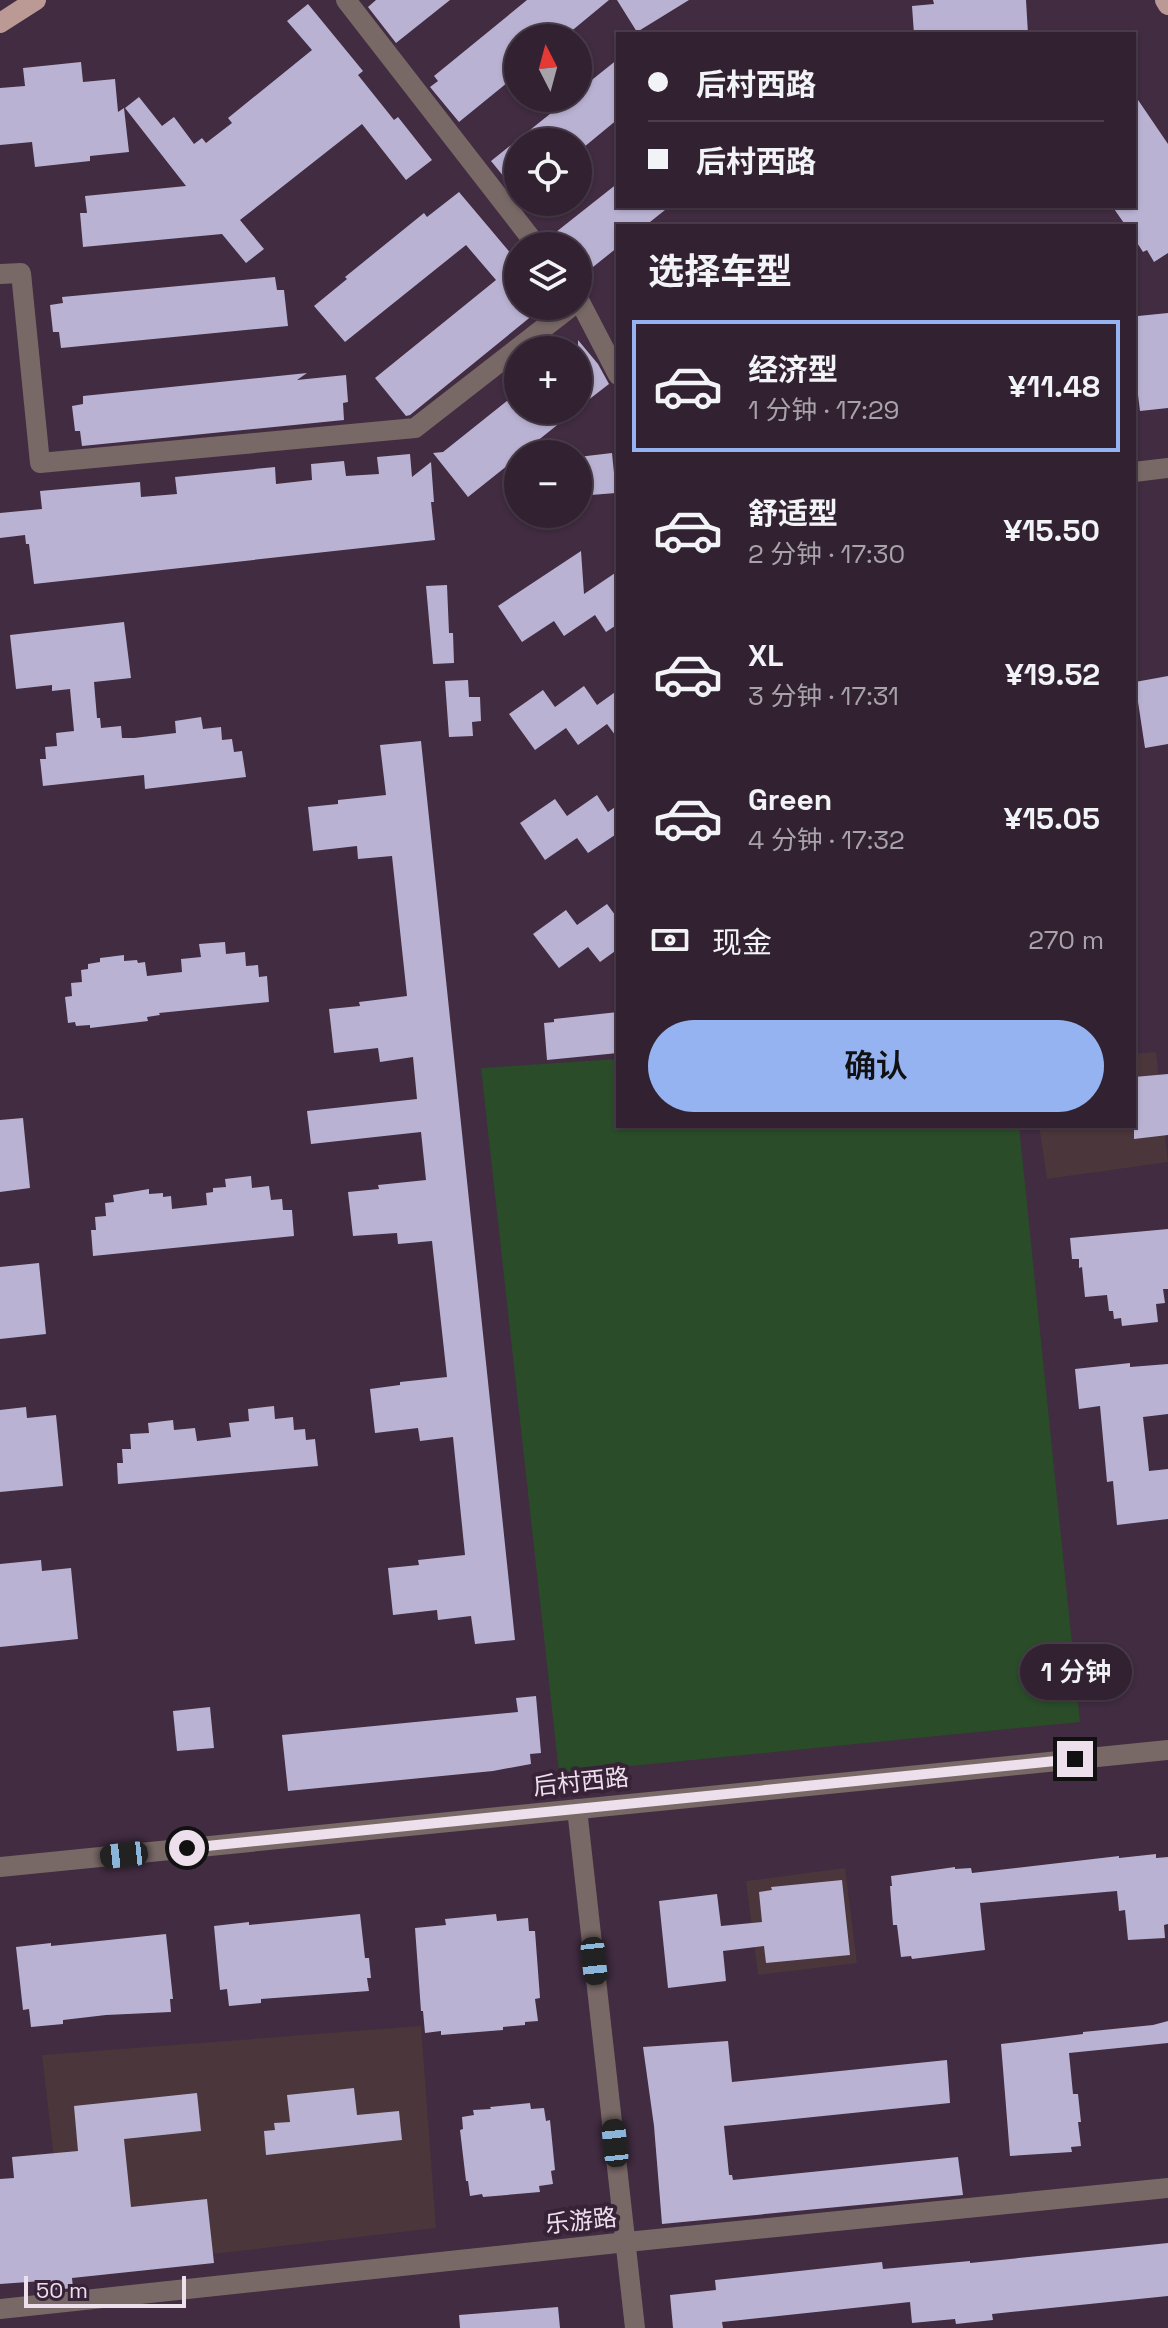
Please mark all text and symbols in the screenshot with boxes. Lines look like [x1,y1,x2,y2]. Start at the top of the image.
north arrow [504,24,592,112]
map controls [504,24,592,528]
text: 后村西路 [696,65,816,104]
button: locate [504,128,592,216]
text: 后村西路 [696,142,816,181]
button: layers [504,232,592,320]
text: 选择车型 [648,249,792,295]
button: + [504,336,592,424]
icon: car [652,350,724,422]
text: 经济型 [748,350,838,389]
text: ¥11.48 [1008,367,1100,406]
text: 1 分钟 · 17:29 [748,393,899,427]
button: − [504,440,592,528]
icon: car [652,494,724,566]
text: 舒适型 [748,494,838,533]
text: ¥15.50 [1003,511,1100,550]
text: 2 分钟 · 17:30 [748,537,905,571]
text: XL [748,636,784,675]
icon: car [652,638,724,710]
text: ¥19.52 [1005,655,1100,694]
text: 3 分钟 · 17:31 [748,679,899,713]
text: Green [748,780,832,819]
icon: car [652,782,724,854]
text: ¥15.05 [1004,799,1100,838]
text: 4 分钟 · 17:32 [748,823,905,857]
icon: cash [648,918,692,962]
text: 现金 [712,923,772,962]
text: 270 m [1028,923,1104,957]
button: 确认 [648,1020,1104,1112]
callout: 1 分钟 [1019,1643,1131,1699]
text: 1 分钟 [1041,1655,1111,1689]
route end [1057,1741,1093,1777]
street label: 后村西路 [532,1761,630,1802]
route start [169,1830,205,1866]
car [99,1841,149,1869]
car [580,1936,608,1986]
car [601,2118,629,2168]
street label: 乐游路 [544,2201,618,2240]
scale bar [24,2272,186,2308]
text: 50 m [36,2276,88,2304]

